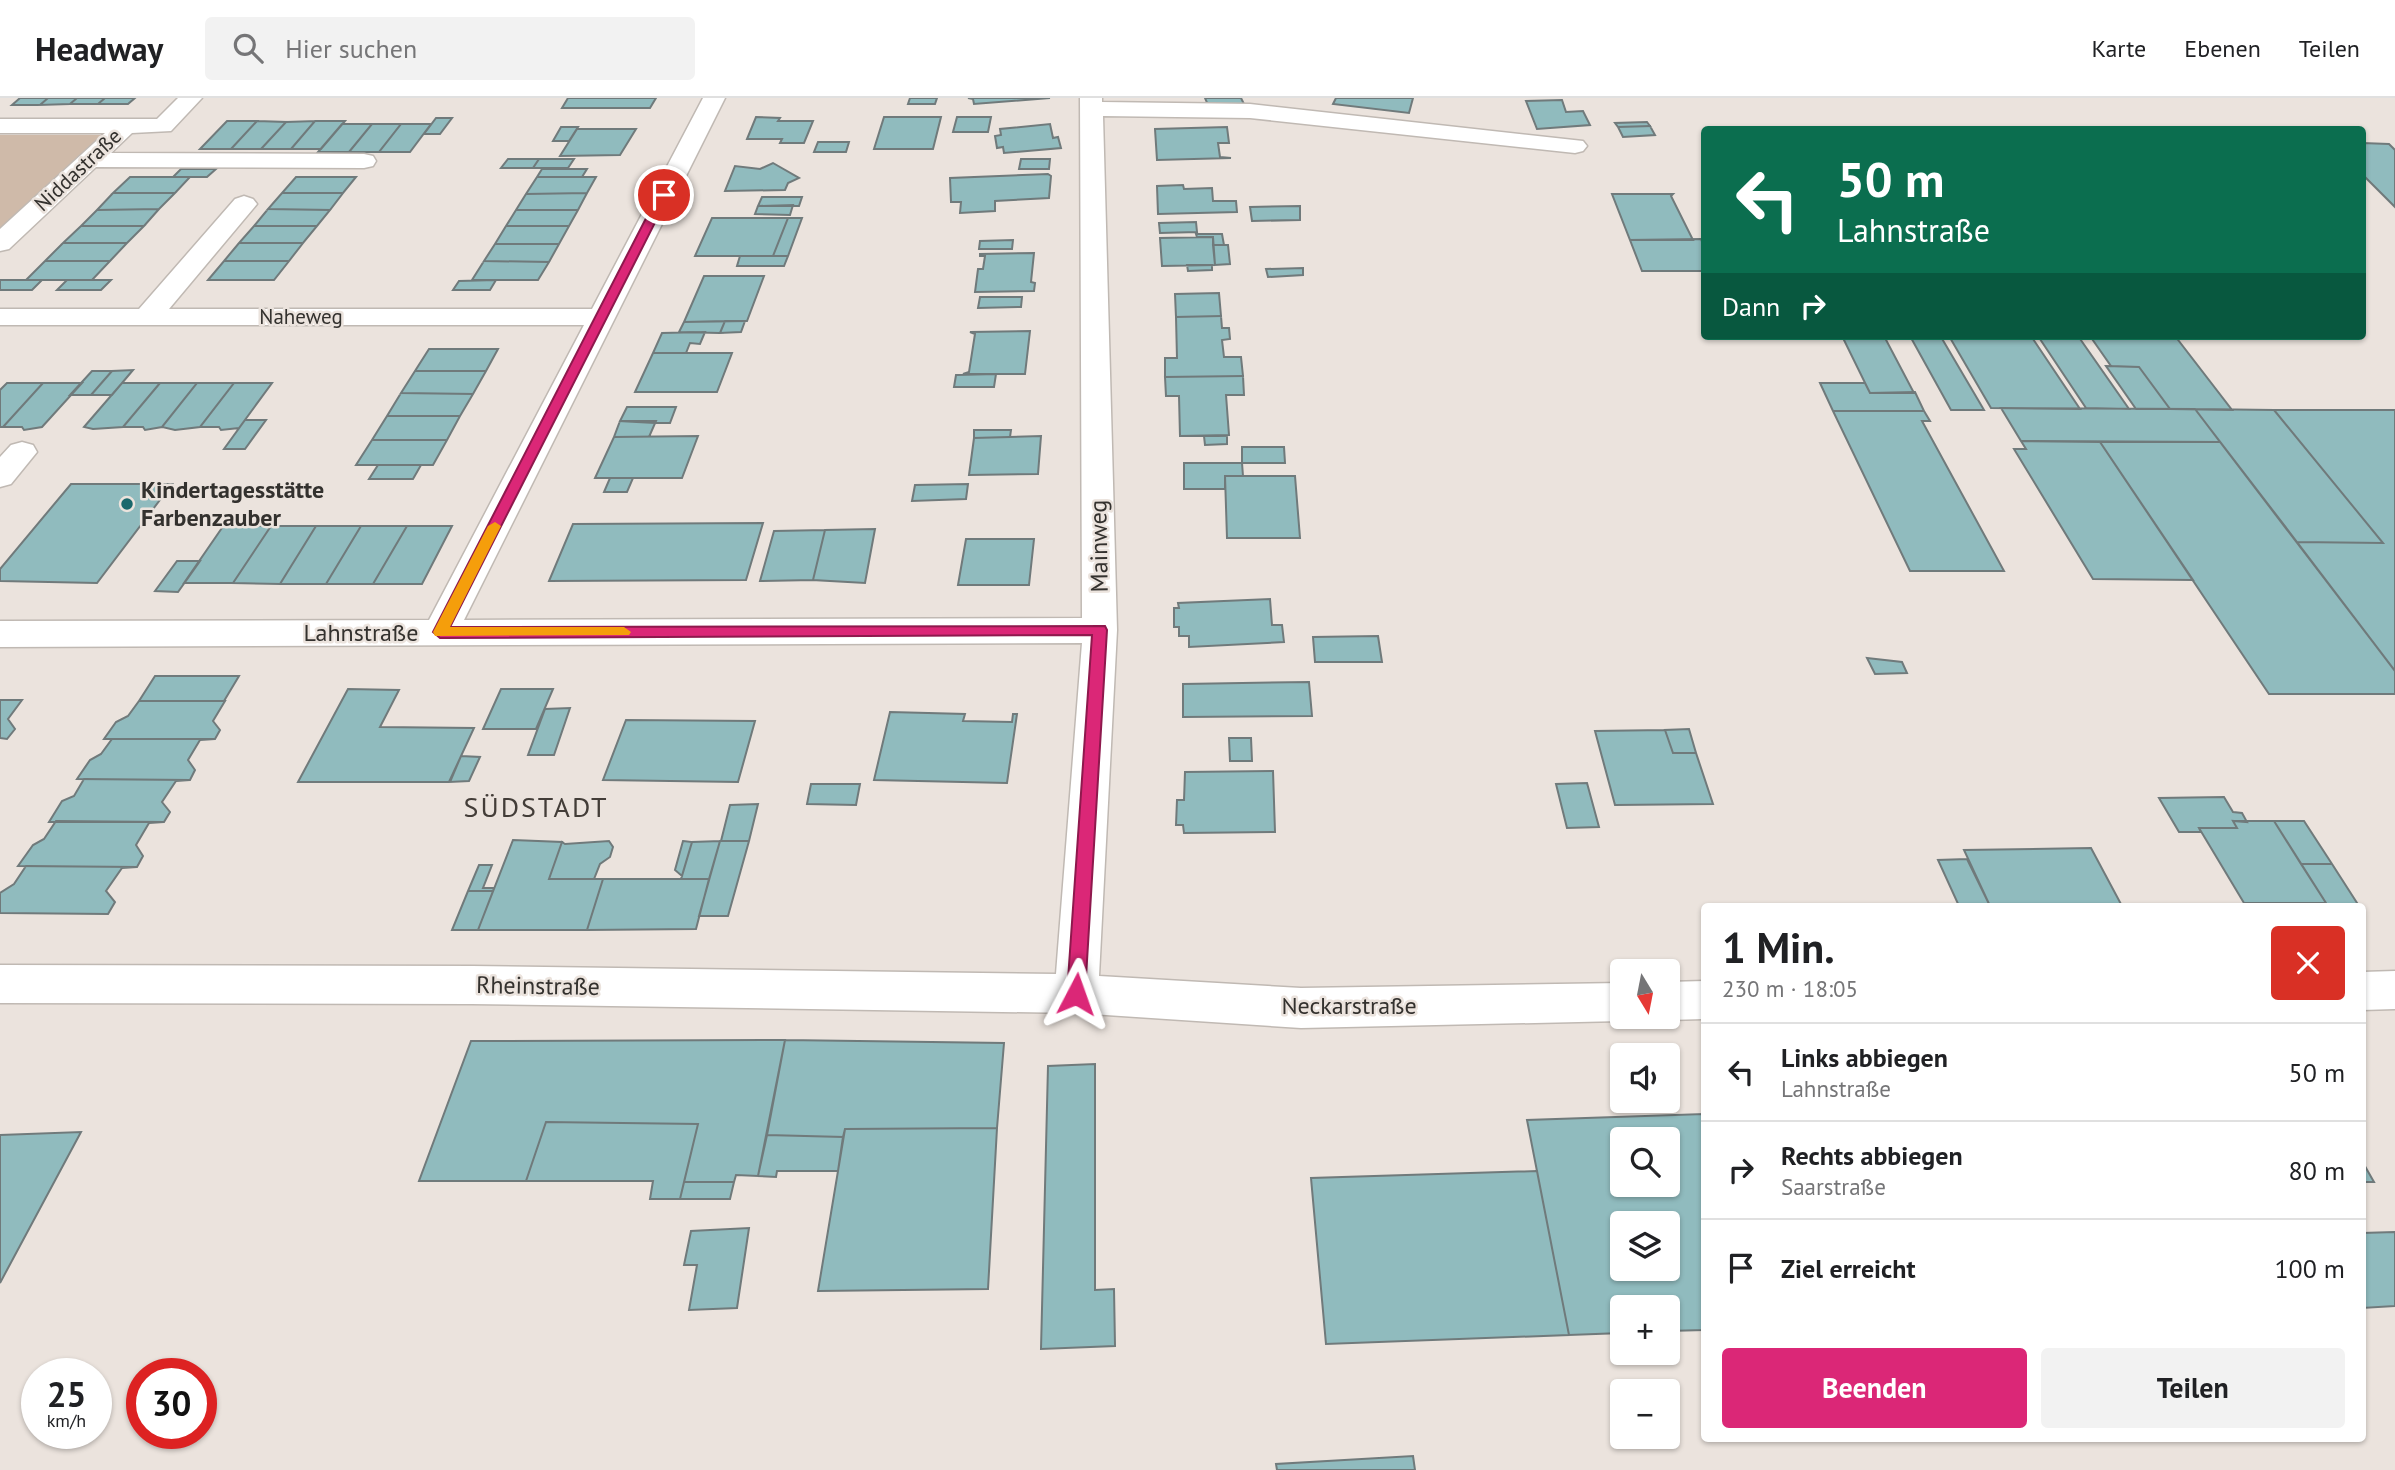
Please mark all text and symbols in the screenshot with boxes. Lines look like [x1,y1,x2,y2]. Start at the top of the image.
search box [205,17,695,80]
text: Headway [35,27,163,70]
icon: search [229,29,267,67]
text: Hier suchen [285,32,417,65]
text: Karte [2092,33,2146,64]
text: Ebenen [2184,33,2261,64]
text: Teilen [2299,33,2360,64]
street label: Niddastraße [28,122,127,217]
text: 50 m [1837,147,1944,211]
icon: left [1722,154,1813,245]
pin [634,165,694,225]
icon: arrive [645,176,683,214]
text: Lahnstraße [1837,209,1990,251]
icon: right [1794,287,1832,325]
text: Dann [1722,290,1780,323]
street label: Naheweg [259,303,343,330]
place label: Kindertagesstätte Farbenzauber [141,474,324,533]
marker: Kindertagesstätte Farbenzauber [119,496,135,512]
street label: Mainweg [1082,499,1115,593]
street label: Lahnstraße [304,617,418,648]
district label: SÜDSTADT [464,788,608,825]
text: 1 Min. [1722,920,1835,975]
button: close [2271,926,2345,1000]
position arrow [1039,957,1113,1031]
north arrow [1610,959,1680,1029]
map controls [1610,959,1680,1449]
street label: Rheinstraße [476,969,600,1002]
text: 230 m · 18:05 [1722,974,1858,1003]
street label: Neckarstraße [1281,990,1417,1021]
text: Links abbiegen [1781,1041,1948,1074]
button: sound [1610,1043,1680,1113]
icon: left [1722,1053,1760,1091]
text: 50 m [2289,1056,2345,1089]
text: Lahnstraße [1781,1074,1891,1103]
button: search [1610,1127,1680,1197]
text: Rechts abbiegen [1781,1139,1963,1172]
icon: right [1722,1151,1760,1189]
text: 80 m [2289,1154,2345,1187]
text: Saarstraße [1781,1172,1886,1201]
button: layers [1610,1211,1680,1281]
icon: arrive [1722,1249,1760,1287]
text: Ziel erreicht [1781,1252,1916,1285]
text: 100 m [2274,1252,2345,1285]
button: + [1610,1295,1680,1365]
button: Beenden [1722,1348,2027,1428]
button: Teilen [2041,1348,2345,1428]
speed limit sign: 30 [126,1358,217,1449]
text: 25 [47,1371,86,1417]
button: − [1610,1379,1680,1449]
text: km/h [47,1409,86,1432]

